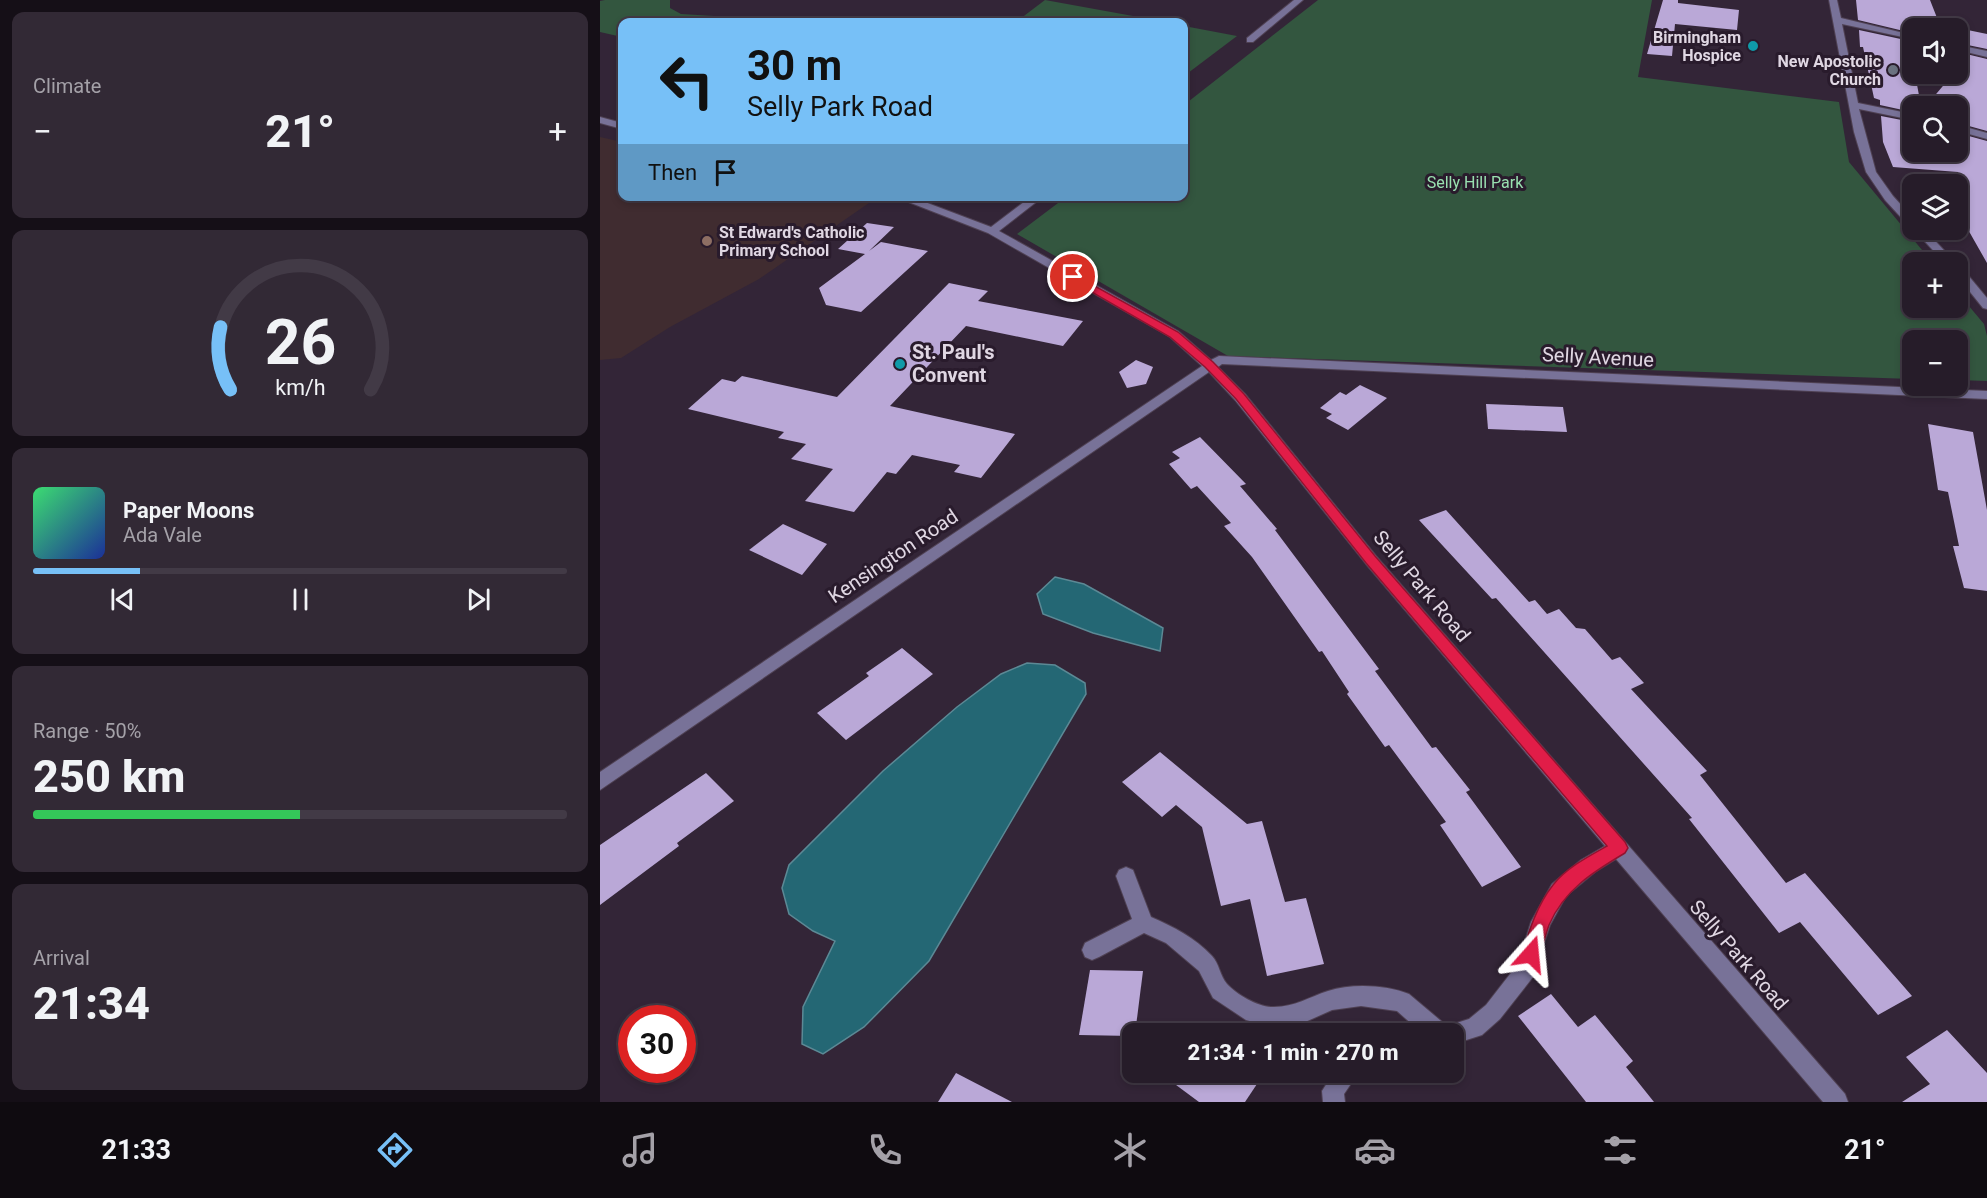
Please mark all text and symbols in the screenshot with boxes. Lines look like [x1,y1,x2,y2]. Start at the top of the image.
map controls [1902,18,1968,396]
button: sound [1902,18,1968,84]
place label: Birmingham Hospice [1653,28,1741,65]
marker: Birmingham Hospice [1746,39,1760,53]
text: 30 m [747,41,842,90]
icon: left [648,42,726,120]
place label: New Apostolic Church [1778,52,1881,89]
marker: New Apostolic Church [1886,63,1900,77]
text: Climate [33,74,101,98]
text: Selly Park Road [747,91,933,123]
button: search [1902,96,1968,162]
text: 21° [265,105,335,158]
text: − [33,112,52,151]
text: + [548,112,567,151]
icon: arrive [709,156,742,189]
text: Then [648,160,697,185]
park label: Selly Hill Park [1427,173,1524,192]
button: layers [1902,174,1968,240]
place label: St Edward's Catholic Primary School [719,223,864,260]
marker: St Edward's Catholic Primary School [700,234,714,248]
pin [1047,251,1098,302]
button: + [1902,252,1968,318]
icon: arrive [1056,260,1089,293]
text: 26 [264,306,336,379]
button: − [1902,330,1968,396]
place label: St. Paul's Convent [912,340,994,387]
street label: Selly Avenue [1541,342,1655,372]
marker: St. Paul's Convent [893,357,907,371]
text: km/h [275,375,325,400]
text: Paper Moons [123,498,254,523]
street label: Kensington Road [824,504,962,608]
text: Ada Vale [123,523,202,547]
street label: Selly Park Road [1369,526,1475,646]
icon: previous [106,583,139,616]
icon: pause [284,583,317,616]
icon: next [462,583,495,616]
text: Range · 50% [33,719,141,743]
text: 250 km [33,750,185,803]
street label: Selly Park Road [1685,895,1793,1015]
position arrow [1499,922,1563,986]
text: Arrival [33,946,90,970]
text: 21:34 [33,977,150,1030]
speed limit sign: 30 [618,1005,696,1083]
text: 21:34 · 1 min · 270 m [1188,1040,1398,1065]
icon: directions [374,1129,416,1171]
icon: music [619,1129,661,1171]
icon: phone [864,1129,906,1171]
icon: climate [1109,1129,1151,1171]
icon: car [1354,1129,1396,1171]
icon: filters [1599,1129,1641,1171]
text: 21:33 [101,1134,171,1166]
text: 21° [1844,1134,1885,1166]

